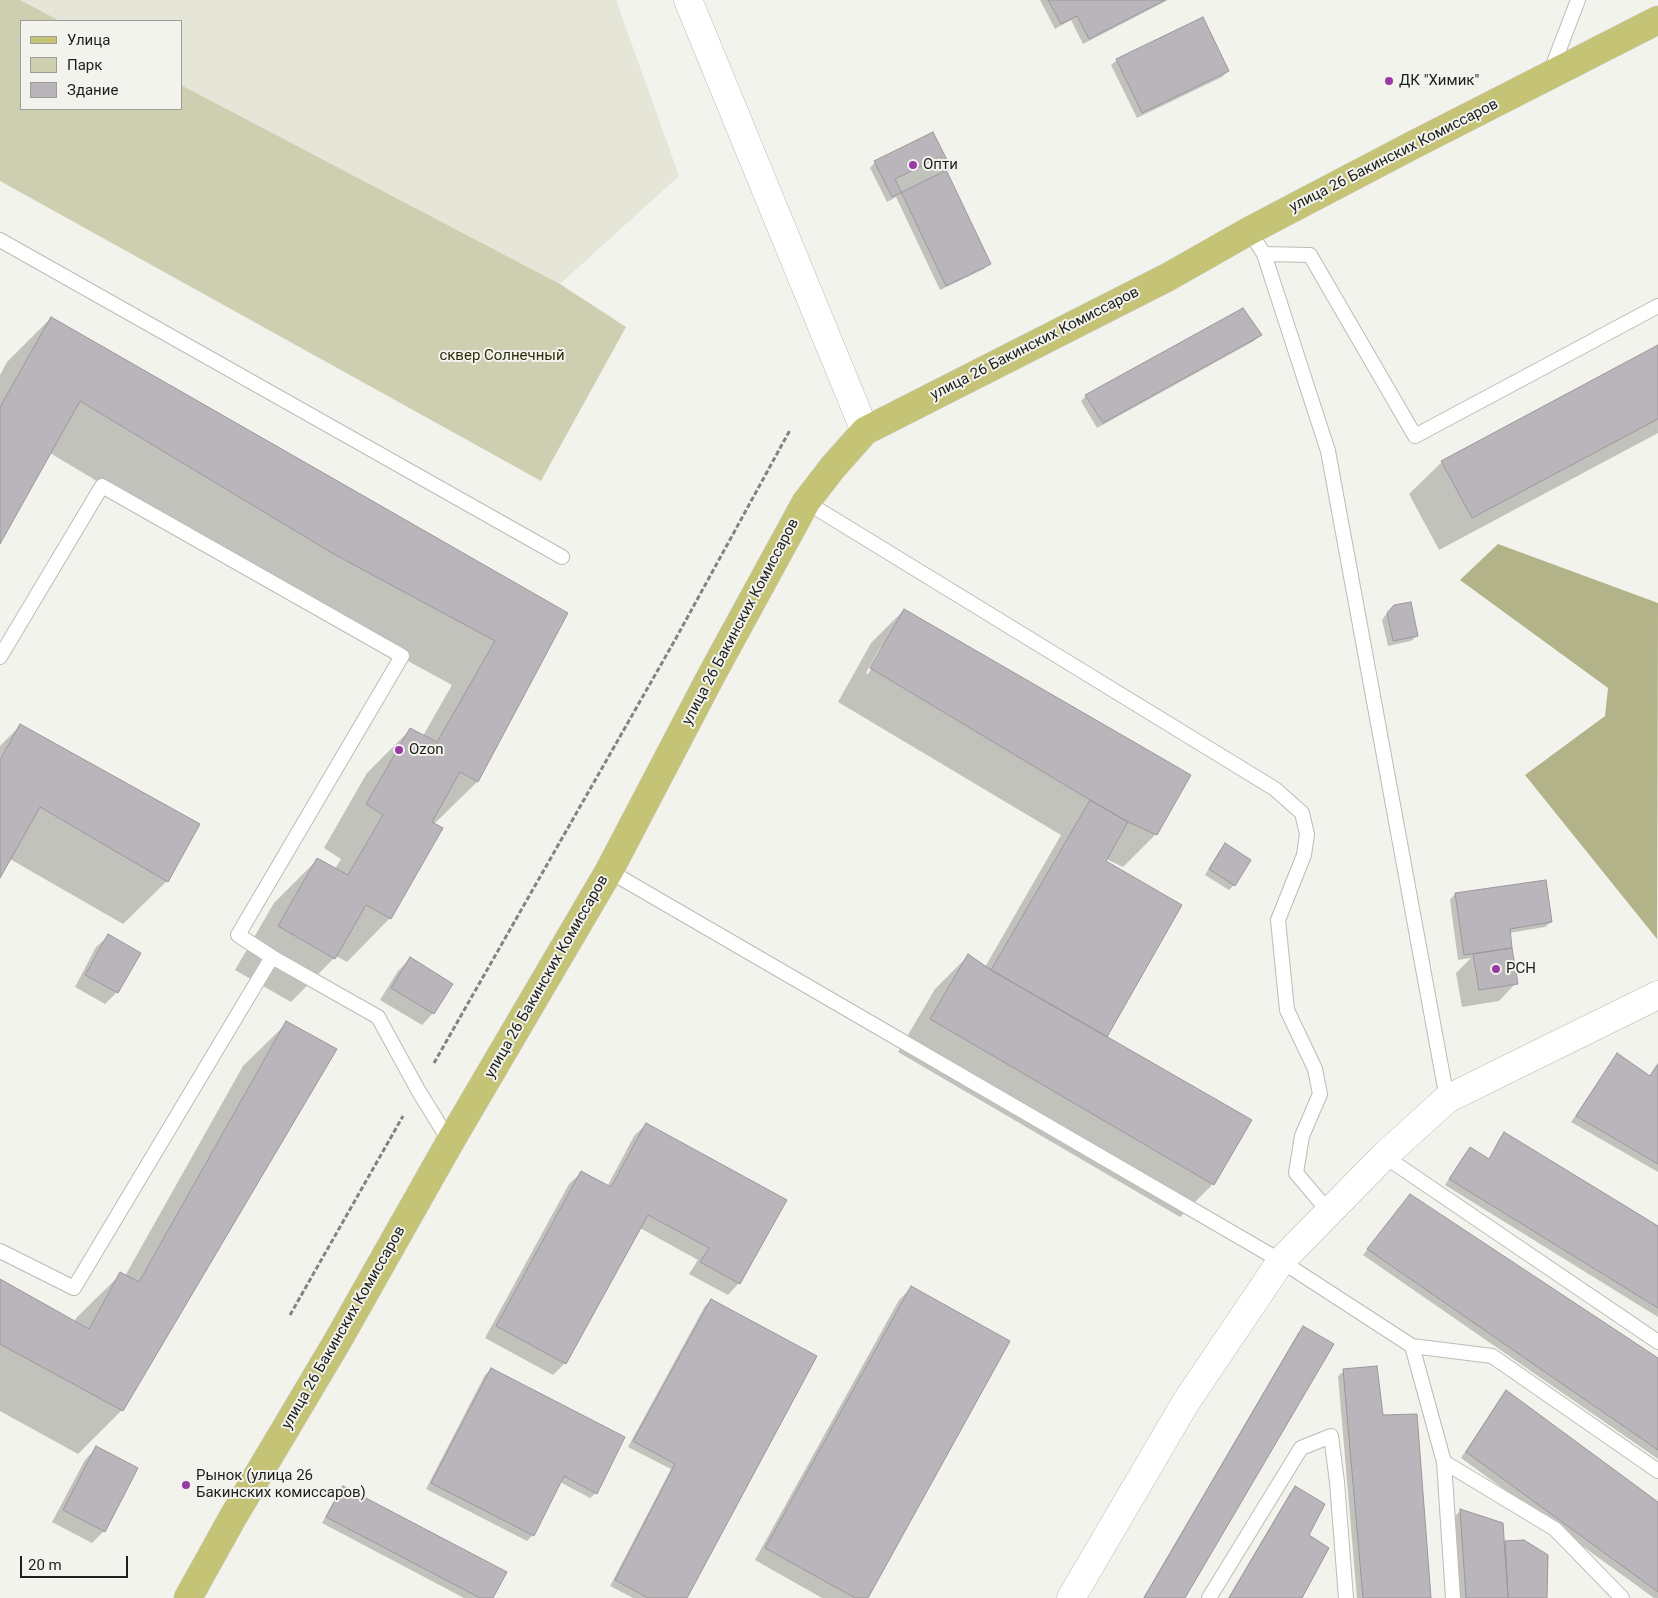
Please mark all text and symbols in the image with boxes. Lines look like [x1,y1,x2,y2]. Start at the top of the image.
legend [20,20,182,110]
text: Улица [67,31,110,49]
text: Парк [67,56,102,74]
place label: ДК "Химик" [1399,72,1479,90]
marker: ДК "Химик" [1383,75,1395,87]
text: Здание [67,81,118,99]
street label: улица 26 Бакинских Комиссаров [1287,95,1501,217]
place label: Опти [923,156,958,174]
marker: Опти [907,159,919,171]
street label: улица 26 Бакинских Комиссаров [928,283,1142,405]
park label: сквер Солнечный [439,347,565,365]
street label: улица 26 Бакинских Комиссаров [679,516,803,728]
place label: Ozon [409,741,443,759]
marker: Ozon [393,744,405,756]
street label: улица 26 Бакинских Комиссаров [481,872,613,1082]
place label: РСН [1506,960,1536,978]
marker: РСН [1490,963,1502,975]
street label: улица 26 Бакинских Комиссаров [278,1223,410,1433]
place label: Рынок (улица 26 Бакинских комиссаров) [196,1467,366,1502]
marker: Рынок (улица 26 Бакинских комиссаров) [180,1479,192,1491]
scale bar [22,1546,130,1578]
text: 20 m [28,1556,62,1574]

